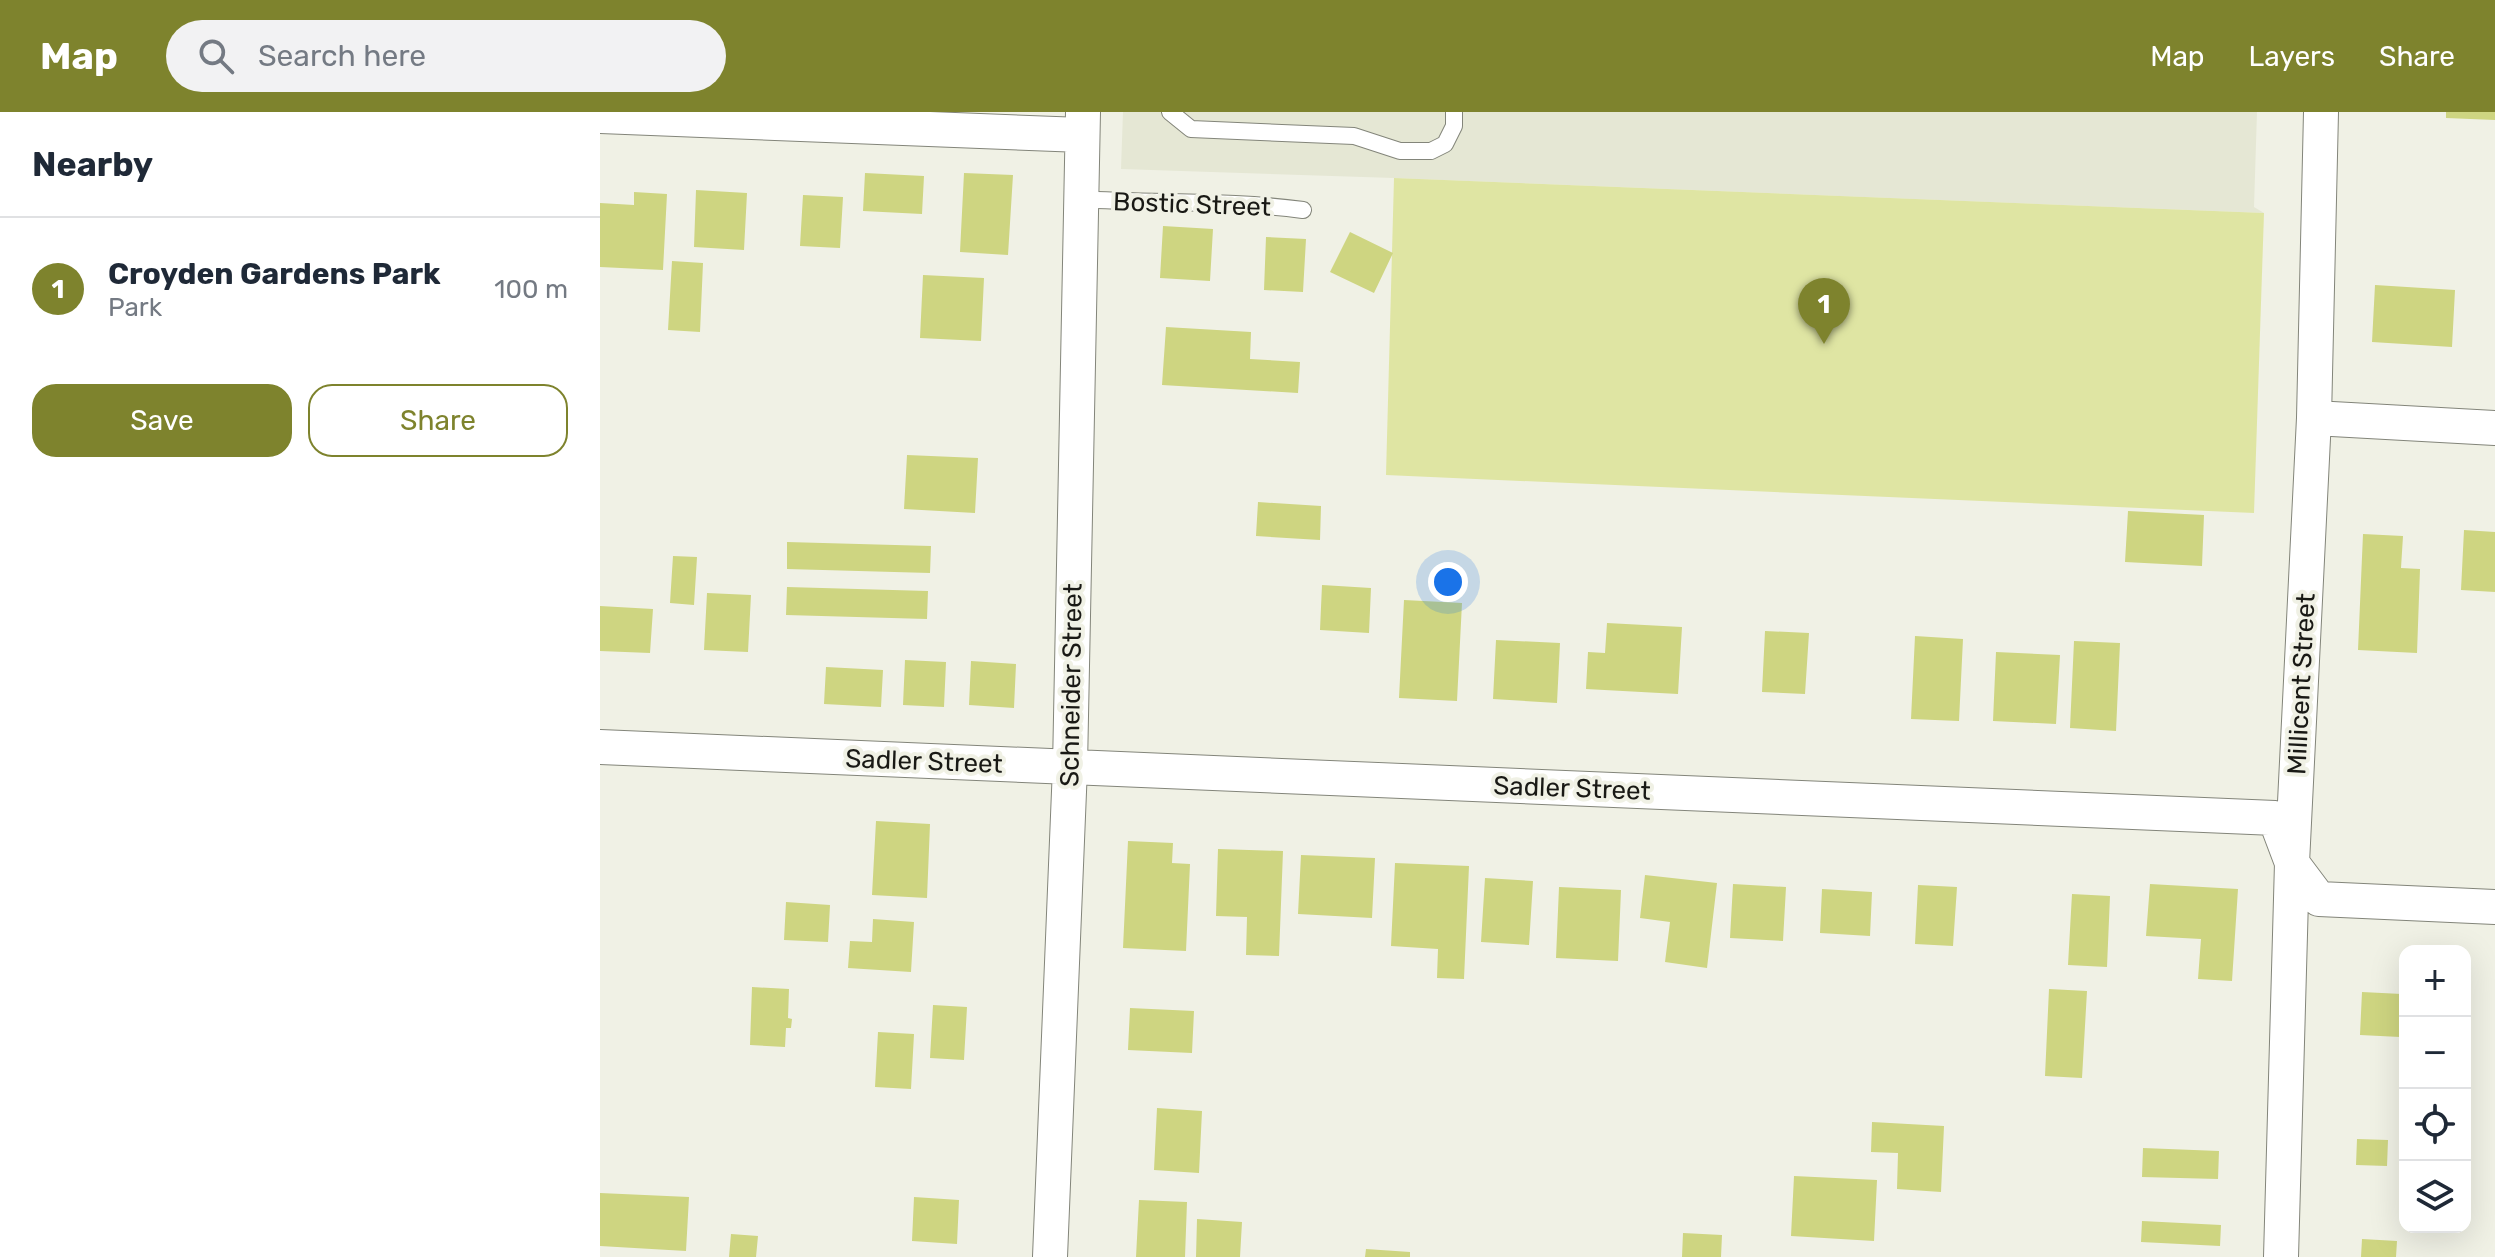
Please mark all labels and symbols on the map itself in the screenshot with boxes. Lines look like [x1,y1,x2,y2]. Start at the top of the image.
street label: Bostic Street [1113,186,1271,223]
pin: 1 [1798,278,1850,344]
your location [1428,562,1468,602]
street label: Schneider Street [1054,583,1089,787]
street label: Millicent Street [2281,592,2322,776]
street label: Sadler Street [845,743,1003,780]
street label: Sadler Street [1493,770,1651,807]

